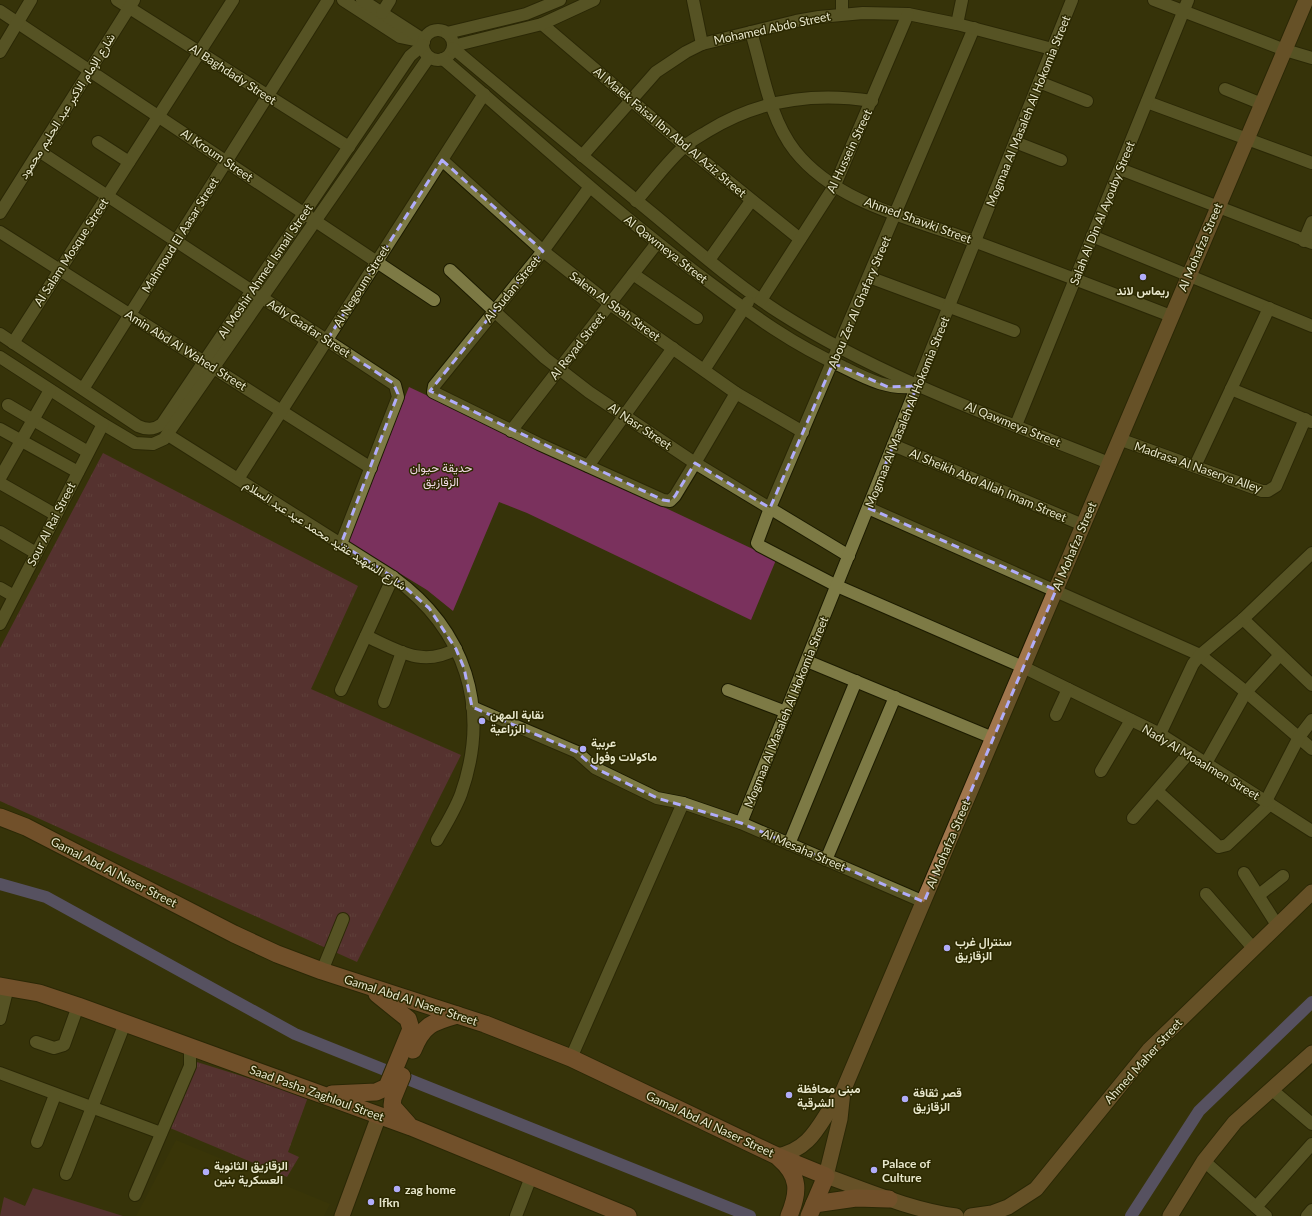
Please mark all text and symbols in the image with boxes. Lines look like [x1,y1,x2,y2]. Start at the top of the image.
street label: Mohamed Abdo Street [712,8,832,48]
street label: Mogmaa Al Masaleh Al Hokomia Street [983,13,1074,209]
street label: شارع الإمام الاكبر عبد الحليم محمود [16,30,120,183]
street label: Al Baghdady Street [187,40,280,108]
street label: Al Malek Faisal Ibn Abd Al Aziz Street [591,64,750,201]
street label: Al Hussein Street [823,106,875,195]
street label: Al Kroum Street [178,125,257,185]
street label: Salah Al Din Al Ayouby Street [1066,138,1138,287]
street label: Mahmoud El Aasar Street [138,174,222,295]
street label: Ahmed Shawki Street [862,194,974,247]
street label: Al Salam Mosque Street [31,195,112,309]
street label: Al Moshir Ahmed Ismail Street [214,200,316,341]
street label: Al Mohafza Street [1175,200,1226,293]
street label: Al Qawmeya Street [621,212,711,287]
street label: Abou Zer Al Ghafary Street [824,233,894,370]
street label: Al Negoum Street [330,242,393,330]
street label: Al Sudan Street [481,252,544,325]
street label: Salem Al Sbah Street [567,268,664,344]
marker: ريماس لاند [1138,272,1148,282]
place label: ريماس لاند [1117,283,1169,299]
street label: Adly Gaafar Street [265,296,354,361]
street label: Amin Abd Al Wahed Street [122,306,250,394]
street label: Al Reyad Street [546,309,608,382]
street label: Mogmaa Al Masaleh Al Hokomia Street [862,314,953,510]
street label: Al Qawmeya Street [963,398,1064,450]
street label: Al Nasr Street [606,399,675,453]
street label: Madrasa Al Naserya Alley [1132,438,1264,496]
street label: Al Sheikh Abd Allah Imam Street [907,445,1069,525]
park label: حديقة حيوان الزقازيق [410,460,472,490]
street label: شارع الشهيد عقيد محمد عيد عبد السلام [240,477,409,595]
street label: Sour Al Rai Street [24,479,79,568]
street label: Al Mohafza Street [1049,499,1100,592]
street label: Mogmaa Al Masaleh Al Hokomia Street [741,614,832,810]
place label: نقابة المهن الزراعية [490,707,545,737]
marker: نقابة المهن الزراعية [477,716,487,726]
street label: Nady Al Moaalmen Street [1140,721,1263,803]
place label: عربية ماكولات وفول [591,735,657,765]
marker: عربية ماكولات وفول [578,744,588,754]
street label: Al Mohafza Street [923,797,974,890]
street label: Al Mesaha Street [760,826,849,875]
street label: Gamal Abd Al Naser Street [48,834,180,911]
place label: سنترال غرب الزقازيق [955,934,1012,964]
marker: سنترال غرب الزقازيق [942,943,952,953]
street label: Gamal Abd Al Naser Street [342,971,480,1029]
street label: Ahmed Maher Street [1101,1015,1186,1107]
street label: Saad Pasha Zaghloul Street [248,1062,387,1125]
place label: مبنى محافظة الشرقية [797,1081,861,1111]
place label: قصر ثقافة الزقازيق [913,1085,962,1115]
street label: Gamal Abd Al Naser Street [644,1088,777,1161]
marker: مبنى محافظة الشرقية [784,1090,794,1100]
marker: قصر ثقافة الزقازيق [900,1094,910,1104]
place label: Palace of Culture [882,1156,931,1185]
place label: الزقازيق الثانوية العسكرية بنين [214,1158,288,1188]
marker: Palace of Culture [869,1165,879,1175]
marker: الزقازيق الثانوية العسكرية بنين [201,1167,211,1177]
place label: zag home [405,1182,457,1197]
marker: zag home [392,1184,402,1194]
place label: lfkn [379,1195,400,1210]
marker: lfkn [366,1197,376,1207]

